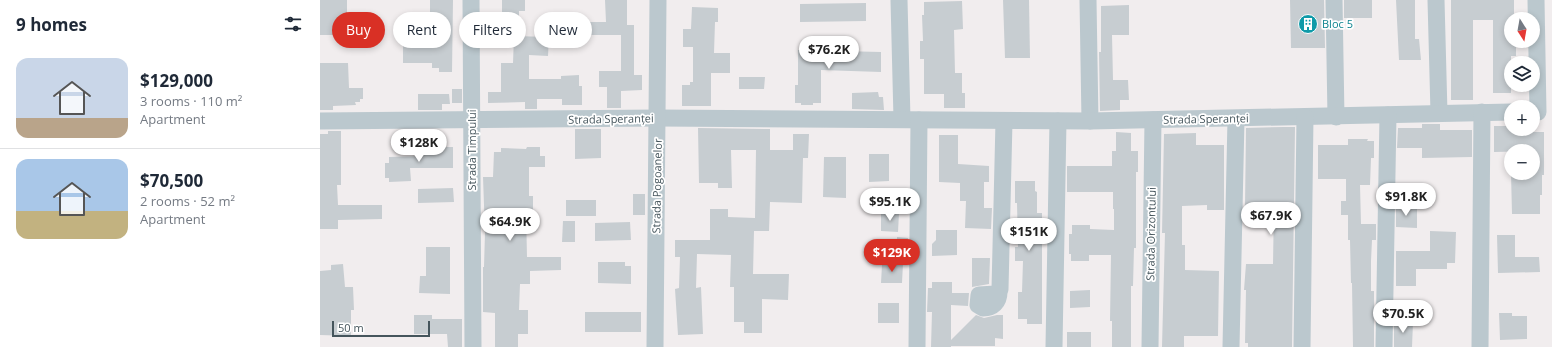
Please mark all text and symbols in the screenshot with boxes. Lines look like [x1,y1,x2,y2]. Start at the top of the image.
chip: Buy [332,12,385,48]
chip: Rent [393,12,451,48]
chip: Filters [459,12,526,48]
chip: New [534,12,592,48]
north arrow [1504,12,1540,48]
map controls [1504,12,1540,180]
text: 9 homes [16,13,87,36]
icon: filters [282,13,304,35]
building icon: Bloc 5 [1297,13,1319,35]
place label: Bloc 5 [1322,16,1353,31]
pin: $76.2K [796,36,862,70]
text: $76.2K [808,40,850,58]
button: layers [1504,56,1540,92]
text: $129,000 [140,69,213,92]
icon: home [48,74,96,122]
text: 3 rooms · 110 m² [140,92,242,110]
button: + [1504,100,1540,136]
street label: Strada Timpului [464,109,479,191]
text: Apartment [140,110,205,128]
street label: Strada Speranței [568,110,654,127]
street label: Strada Speranței [1163,110,1249,127]
pin: $128K [391,129,447,163]
text: $128K [400,133,438,151]
street label: Strada Pogoanelor [648,138,665,234]
button: − [1504,144,1540,180]
text: $70,500 [140,169,203,192]
icon: home [48,175,96,223]
pin: $91.8K [1373,183,1439,217]
street label: Strada Orizontului [1142,187,1159,281]
text: $91.8K [1385,187,1427,205]
pin: $95.1K [857,188,923,222]
text: 2 rooms · 52 m² [140,192,235,210]
text: $95.1K [869,192,911,210]
pin: $67.9K [1238,202,1304,236]
text: $67.9K [1250,206,1292,224]
pin: $64.9K [477,208,543,242]
text: Apartment [140,210,205,228]
text: $64.9K [489,212,531,230]
pin: $151K [1001,218,1057,252]
text: $151K [1010,222,1048,240]
pin: $129K [864,239,920,273]
text: $129K [873,243,911,261]
pin: $70.5K [1370,300,1436,334]
text: $70.5K [1382,304,1424,322]
scale bar [332,319,430,338]
text: 50 m [338,320,364,335]

